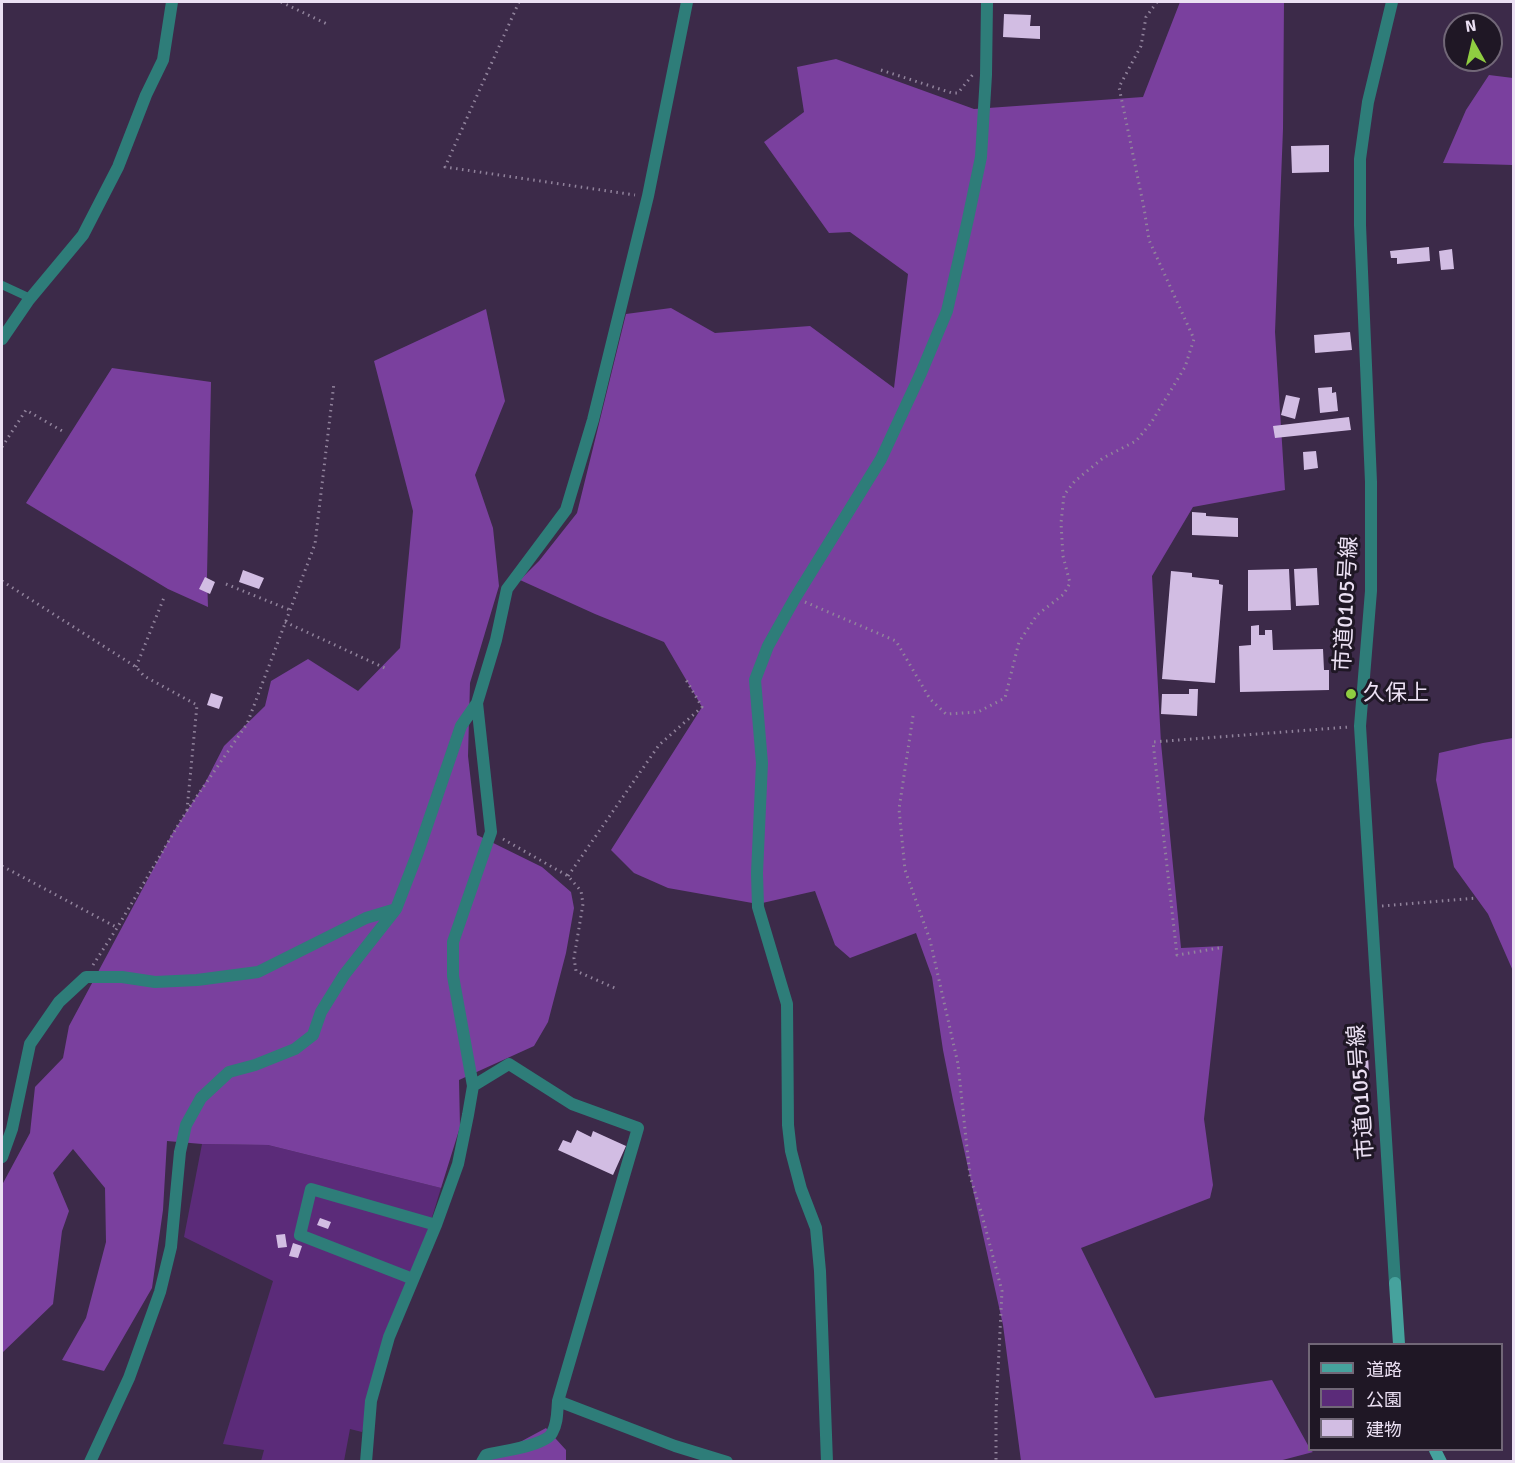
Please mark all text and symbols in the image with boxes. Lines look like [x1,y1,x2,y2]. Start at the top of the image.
north arrow [1443,12,1503,72]
text: N [1464,15,1478,37]
street label: 市道0105号線 [1330,536,1364,672]
place label: 久保上 [1363,681,1429,707]
marker: 久保上 [1344,687,1358,701]
street label: 市道0105号線 [1344,1023,1380,1161]
legend [1308,1343,1503,1451]
text: 道路 [1366,1359,1402,1381]
text: 公園 [1366,1389,1402,1411]
text: 建物 [1366,1419,1402,1441]

